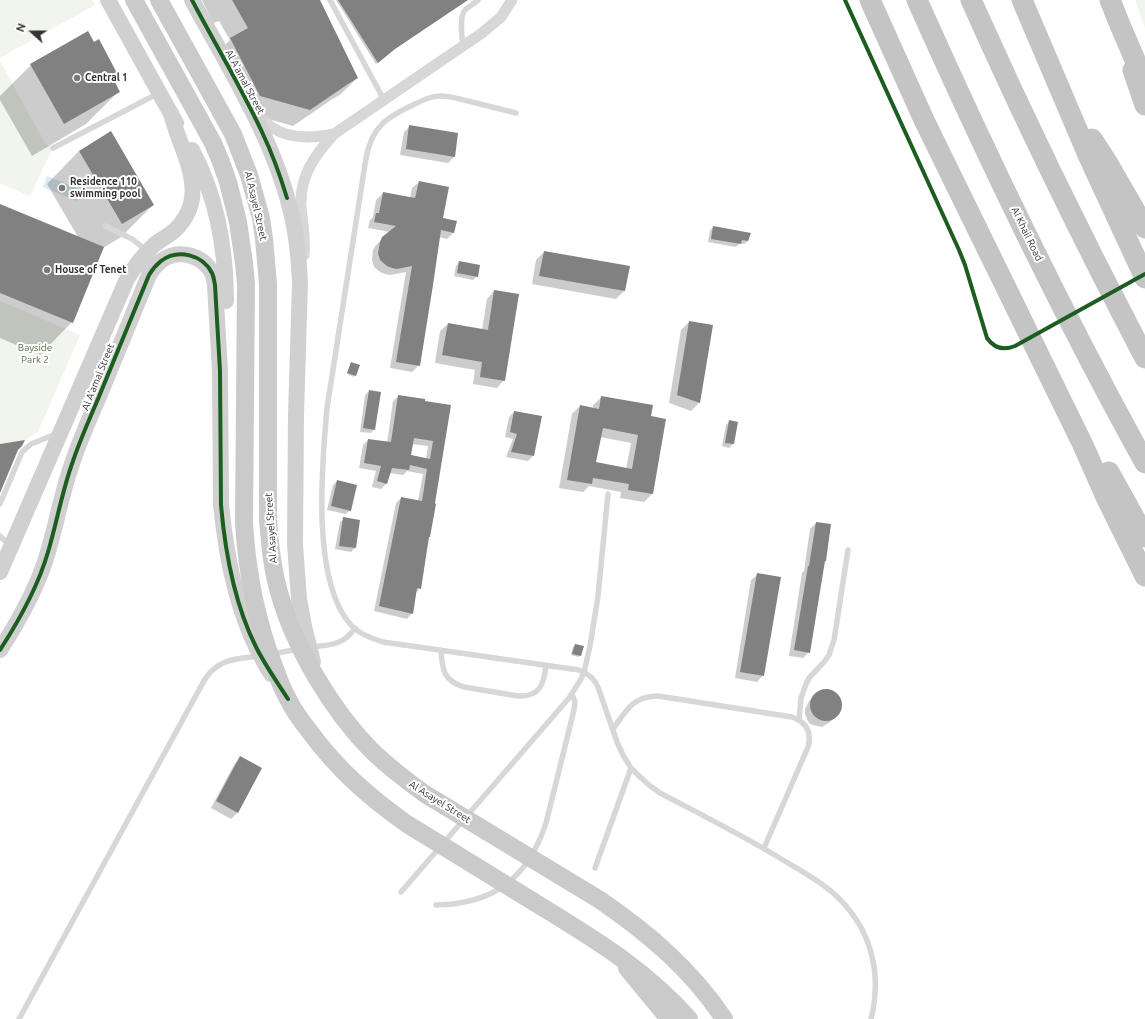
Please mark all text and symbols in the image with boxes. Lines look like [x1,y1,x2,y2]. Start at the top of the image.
north arrow [12,12,52,52]
text: N [14,22,28,34]
street label: Al A'amal Street [223,48,267,116]
place label: Central 1 [85,72,128,84]
marker: Central 1 [72,73,82,83]
street label: Al Asayel Street [242,170,270,242]
place label: Residence 110 swimming pool [70,176,141,200]
marker: Residence 110 swimming pool [57,183,67,193]
street label: Al Khail Road [1009,205,1045,263]
place label: House of Tenet [55,264,126,276]
marker: House of Tenet [42,265,52,275]
park label: Bayside Park 2 [18,342,52,366]
street label: Al A'amal Street [79,342,117,412]
street label: Al Asayel Street [263,492,279,564]
street label: Al Asayel Street [407,778,473,826]

